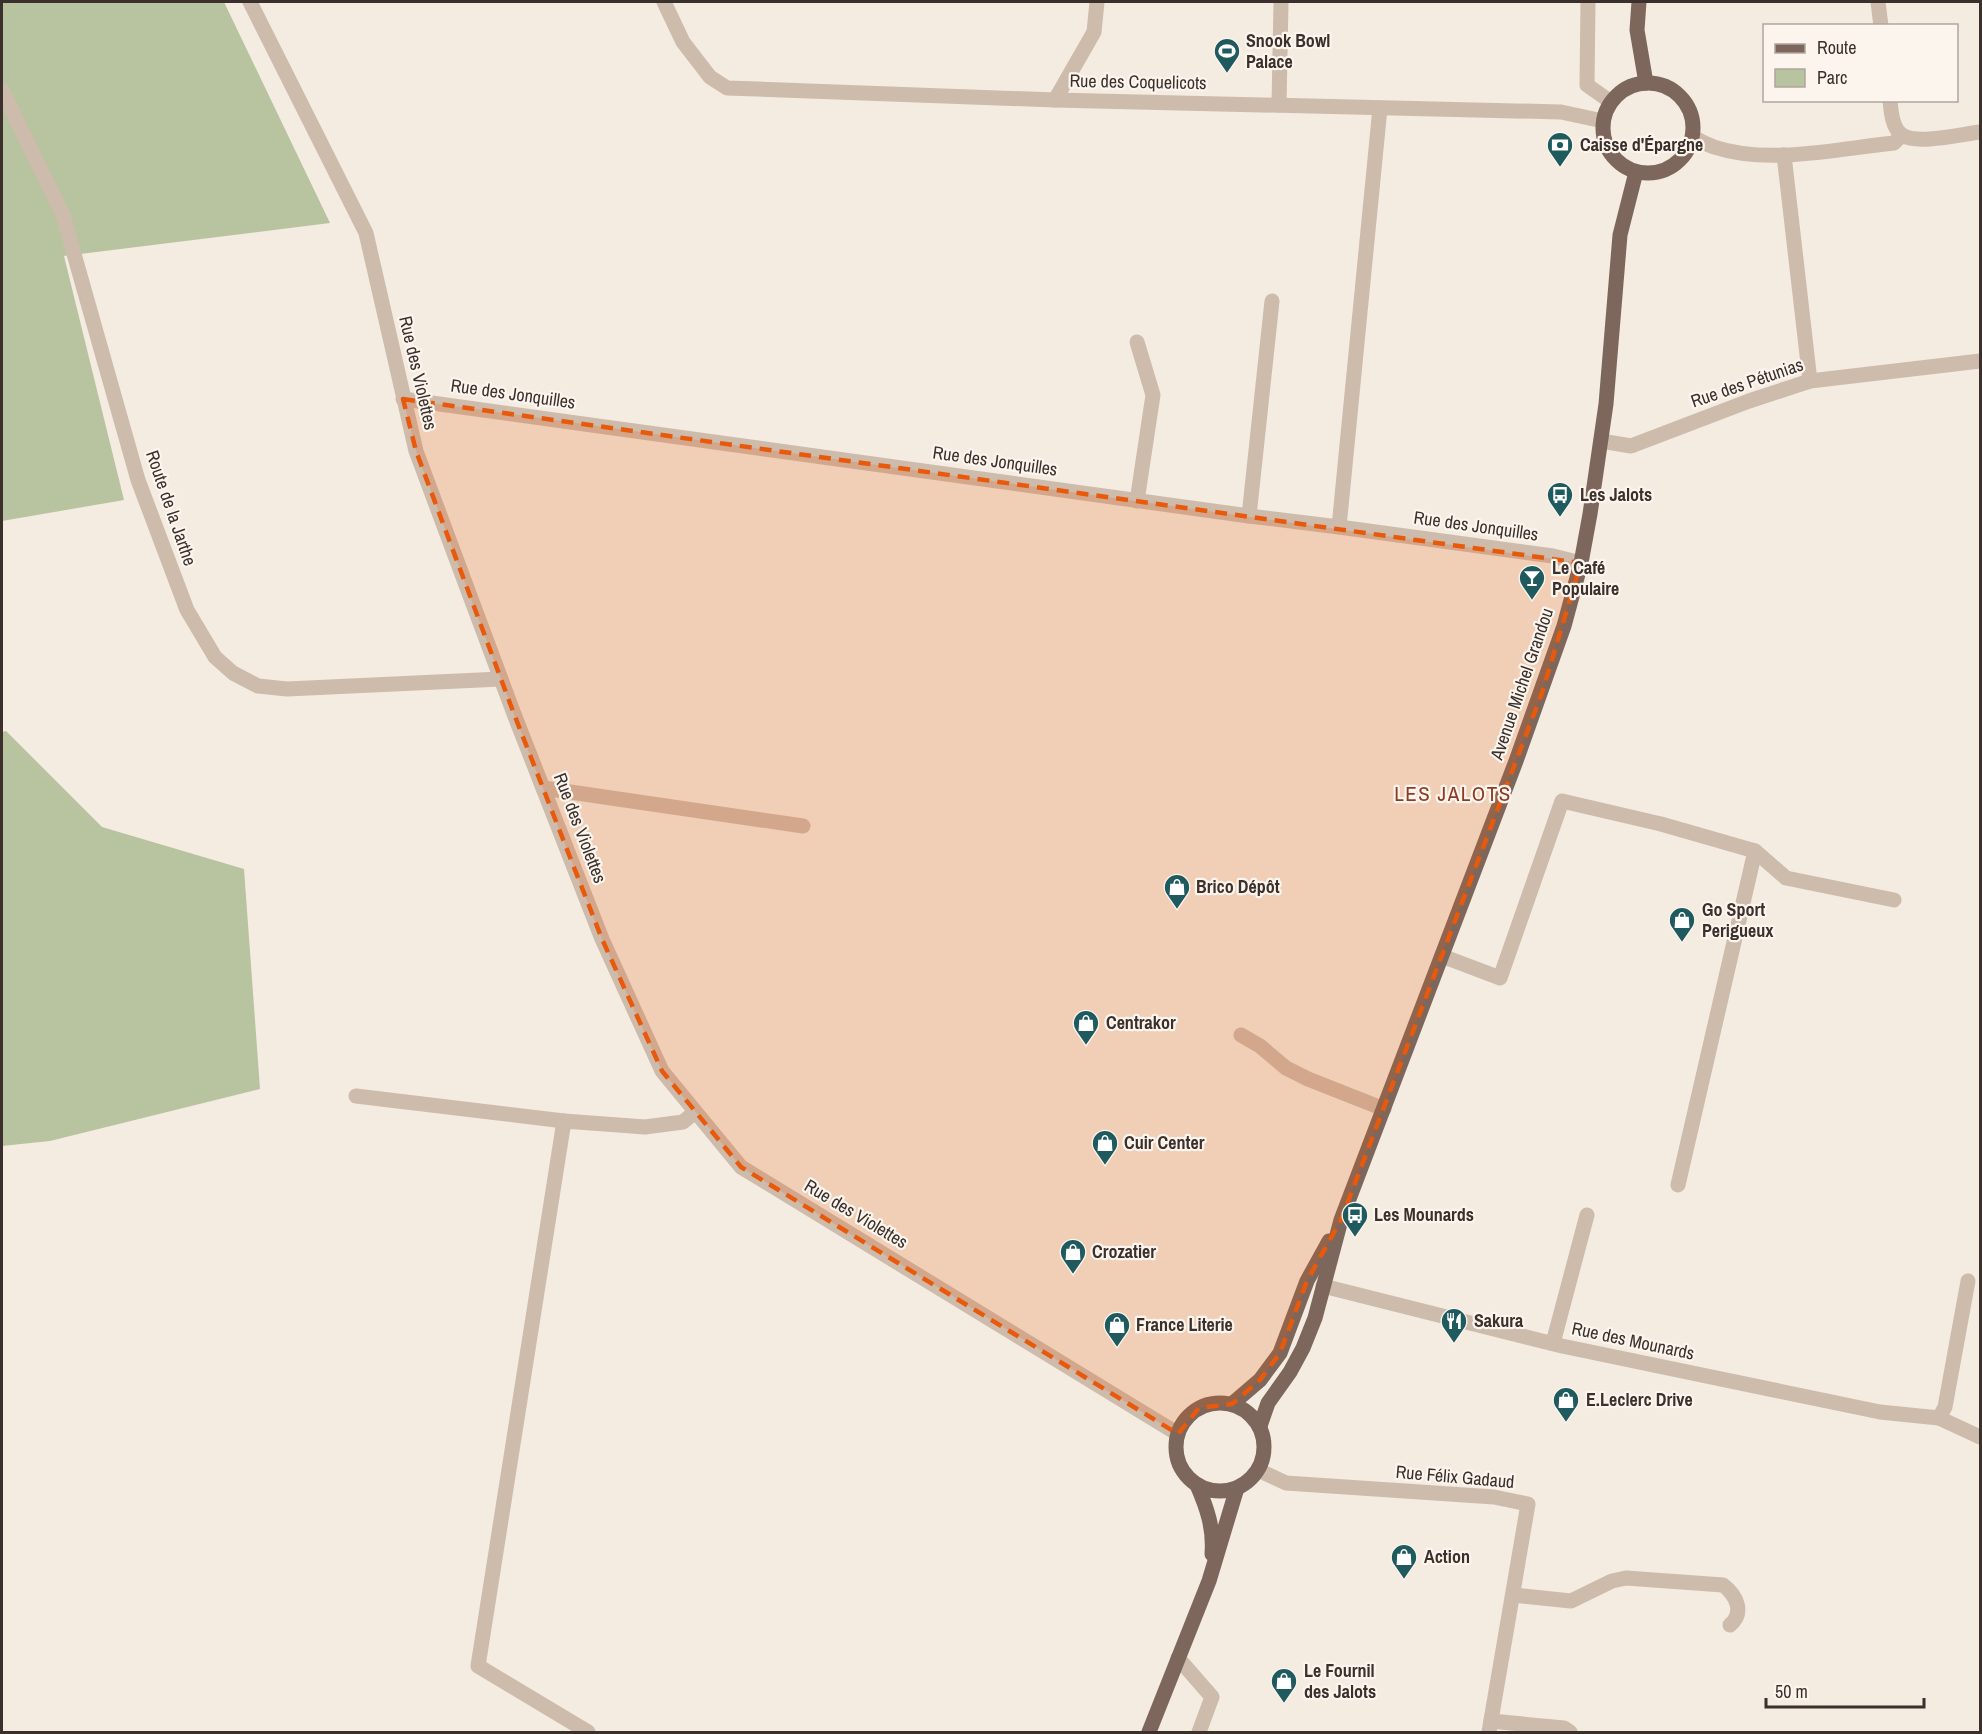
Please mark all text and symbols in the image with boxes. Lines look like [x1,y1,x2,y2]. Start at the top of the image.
legend [1763,24,1958,102]
place label: Snook Bowl Palace [1246,28,1330,74]
text: Route [1817,35,1856,60]
sports icon: Snook Bowl Palace [1212,36,1242,74]
text: Parc [1817,65,1847,90]
street label: Rue des Coquelicots [1069,68,1207,95]
bank icon: Caisse d'Épargne [1545,130,1575,168]
place label: Caisse d'Épargne [1580,132,1703,157]
street label: Rue des Violettes [393,313,444,432]
street label: Rue des Pétunias [1687,352,1806,413]
street label: Rue des Jonquilles [449,372,577,415]
street label: Rue des Jonquilles [931,439,1059,482]
street label: Route de la Jarthe [140,447,203,569]
bus stop icon: Les Jalots [1545,480,1575,518]
place label: Les Jalots [1580,482,1652,507]
street label: Rue des Jonquilles [1412,504,1540,547]
place label: Le Café Populaire [1552,555,1619,601]
bar icon: Le Café Populaire [1517,563,1547,601]
street label: Avenue Michel Grandou [1484,605,1559,764]
street label: Rue des Violettes [548,769,613,887]
district label: LES JALOTS [1394,779,1512,808]
shop icon: Brico Dépôt [1162,872,1192,910]
place label: Brico Dépôt [1196,874,1280,899]
place label: Go Sport Perigueux [1702,897,1774,943]
shop icon: Go Sport Perigueux [1667,905,1697,943]
shop icon: Centrakor [1071,1008,1101,1046]
place label: Centrakor [1106,1010,1176,1035]
shop icon: Cuir Center [1090,1128,1120,1166]
place label: Cuir Center [1124,1130,1205,1155]
street label: Rue des Violettes [800,1173,913,1254]
bus stop icon: Les Mounards [1340,1200,1370,1238]
place label: Les Mounards [1374,1202,1474,1227]
shop icon: Crozatier [1058,1237,1088,1275]
place label: Crozatier [1092,1239,1156,1264]
restaurant icon: Sakura [1439,1306,1469,1344]
place label: Sakura [1474,1308,1524,1333]
shop icon: France Literie [1102,1310,1132,1348]
place label: France Literie [1136,1312,1233,1337]
street label: Rue des Mounards [1570,1315,1697,1366]
shop icon: E.Leclerc Drive [1551,1385,1581,1423]
place label: E.Leclerc Drive [1586,1387,1693,1412]
street label: Rue Félix Gadaud [1395,1459,1515,1494]
shop icon: Action [1389,1542,1419,1580]
place label: Action [1424,1544,1470,1569]
place label: Le Fournil des Jalots [1304,1658,1376,1704]
shop icon: Le Fournil des Jalots [1269,1666,1299,1704]
scale bar [1766,1671,1924,1709]
text: 50 m [1775,1679,1808,1704]

